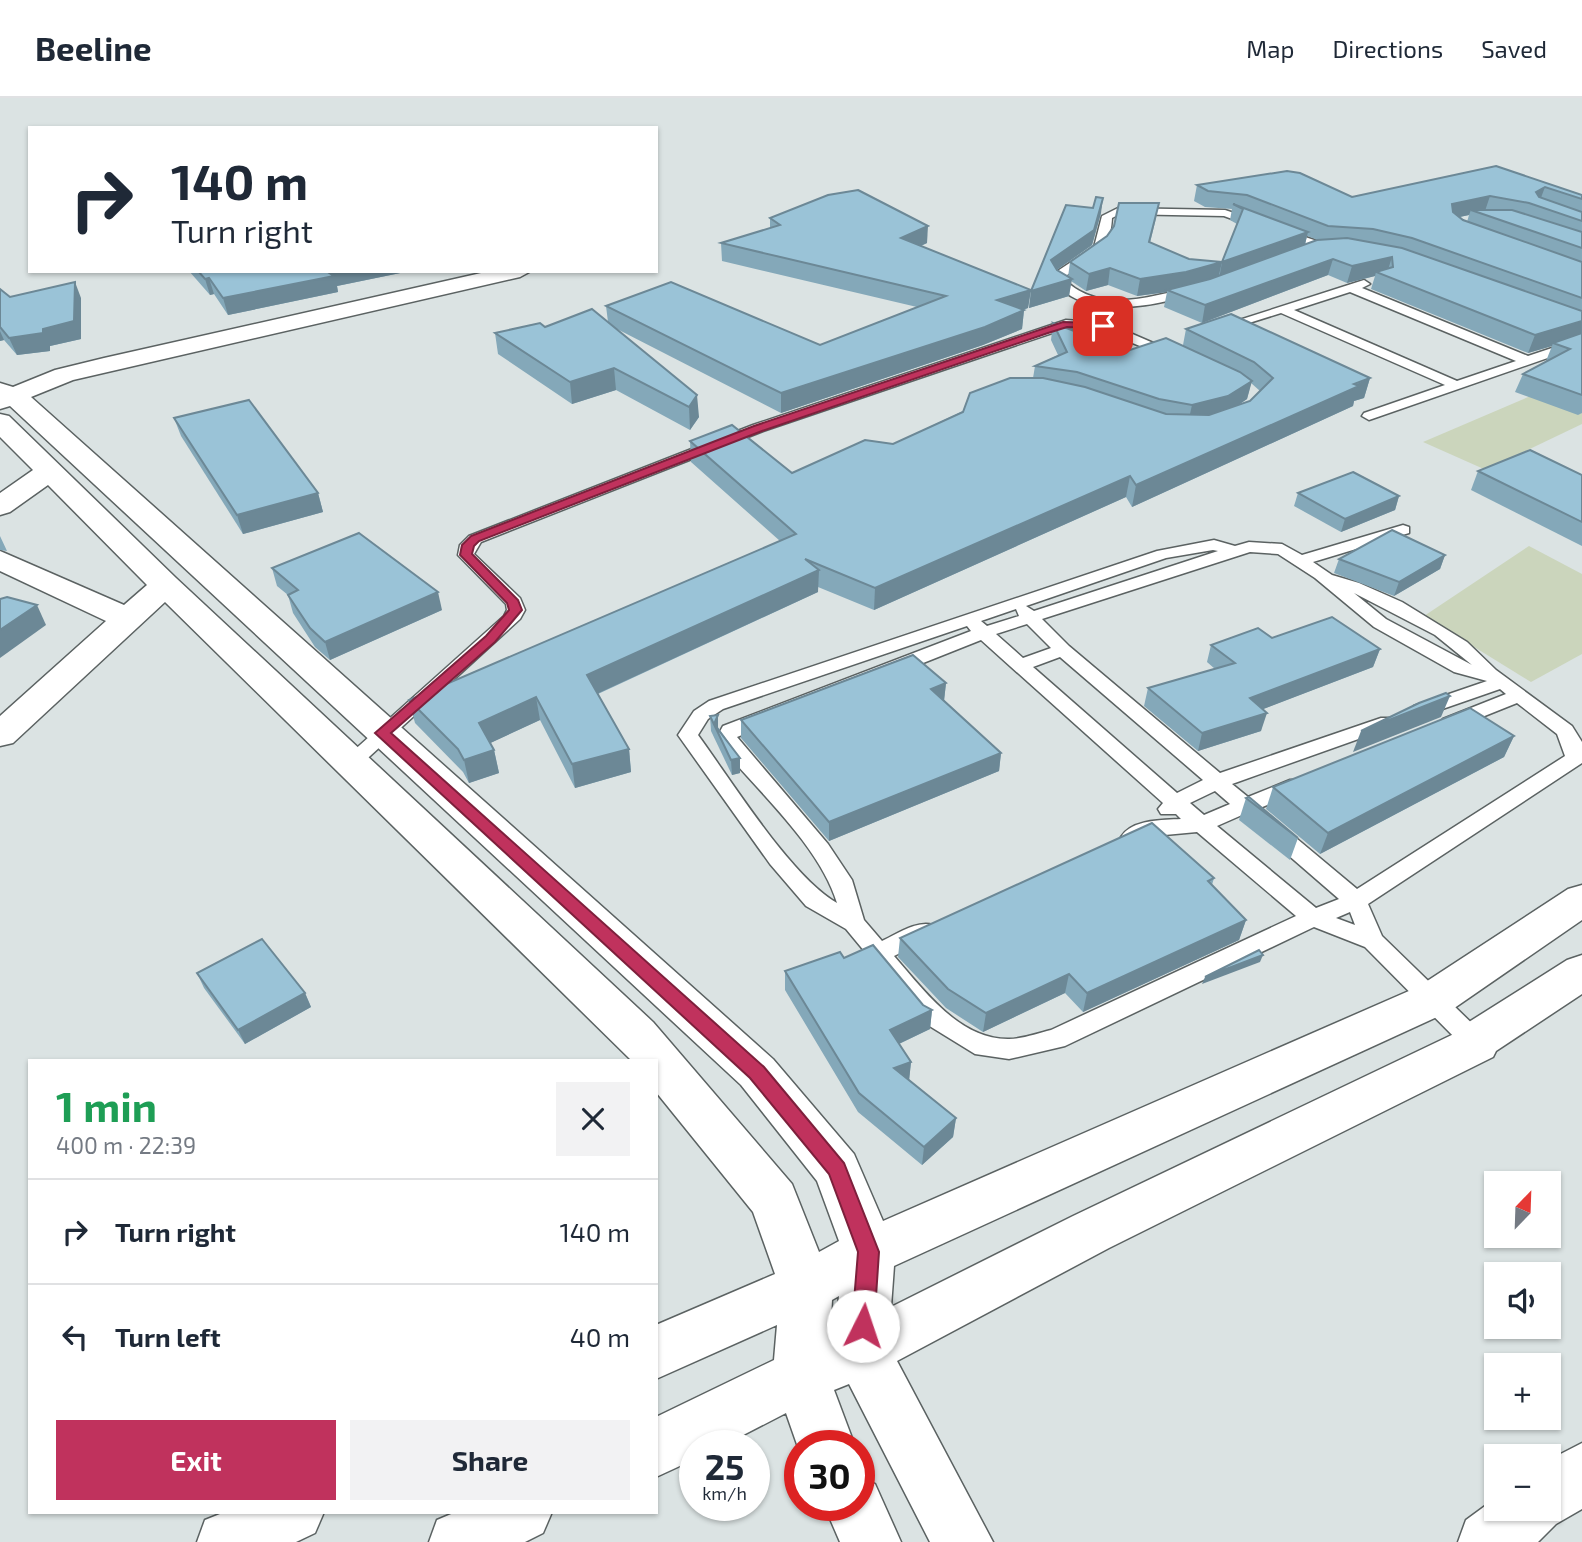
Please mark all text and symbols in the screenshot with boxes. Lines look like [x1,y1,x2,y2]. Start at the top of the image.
text: Beeline [35,28,152,68]
text: Map [1246,34,1294,63]
text: Directions [1332,34,1443,63]
text: Saved [1481,34,1547,63]
text: 140 m [171,151,308,210]
icon: right [56,154,147,245]
text: Turn right [171,211,313,249]
pin [1073,296,1133,356]
icon: arrive [1084,307,1122,345]
text: 1 min [56,1080,157,1130]
button: close [556,1082,630,1156]
text: 400 m · 22:39 [56,1131,196,1159]
north arrow [1484,1171,1561,1248]
map controls [1484,1171,1561,1521]
icon: right [56,1213,94,1251]
text: Turn right [115,1216,236,1247]
text: 140 m [559,1216,630,1247]
button: sound [1484,1262,1561,1339]
position arrow [826,1289,900,1363]
icon: left [56,1318,94,1356]
text: Turn left [115,1321,221,1352]
text: 40 m [570,1321,630,1352]
button: + [1484,1353,1561,1430]
button: Exit [56,1420,336,1500]
button: Share [350,1420,630,1500]
speed limit sign: 30 [784,1430,875,1521]
button: − [1484,1444,1561,1521]
text: 25 [705,1445,744,1487]
text: km/h [702,1482,747,1504]

